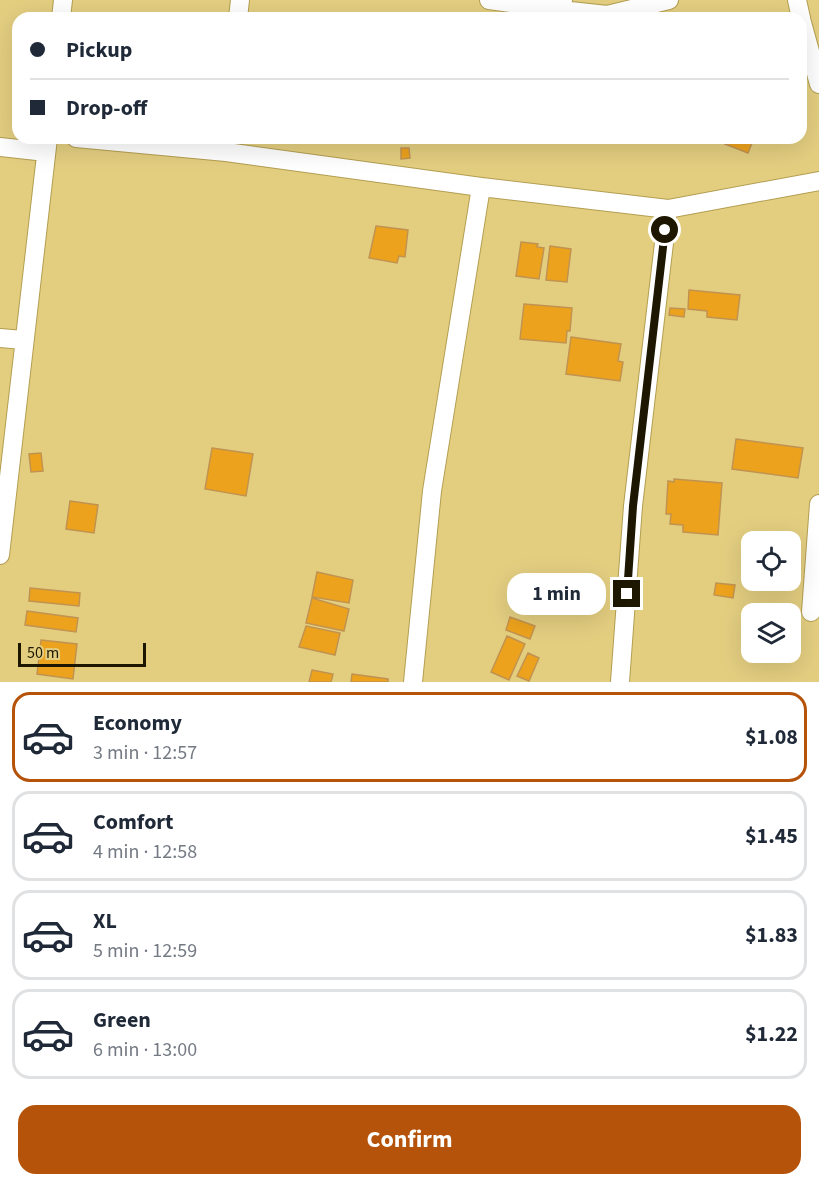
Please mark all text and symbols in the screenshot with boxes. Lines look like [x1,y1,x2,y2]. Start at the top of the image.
text: Pickup [66,34,132,66]
text: Drop-off [66,92,147,124]
route start [651,216,678,243]
map controls [741,531,801,663]
button: locate [741,531,801,591]
callout: 1 min [507,573,606,615]
text: 1 min [532,580,581,608]
route end [613,580,640,607]
button: layers [741,603,801,663]
scale bar [18,640,146,668]
text: 50 m [27,642,59,664]
text: Economy [93,707,182,739]
icon: car [21,710,75,764]
text: $1.08 [745,721,798,753]
text: 3 min · 12:57 [93,739,197,767]
text: Comfort [93,806,174,838]
icon: car [21,809,75,863]
text: $1.45 [745,820,798,852]
text: 4 min · 12:58 [93,838,197,866]
text: XL [93,905,117,937]
icon: car [21,908,75,962]
text: $1.83 [745,919,798,951]
text: 5 min · 12:59 [93,937,197,965]
text: Green [93,1004,151,1036]
icon: car [21,1007,75,1061]
text: $1.22 [745,1018,798,1050]
text: 6 min · 13:00 [93,1036,197,1064]
button: Confirm [18,1105,801,1174]

